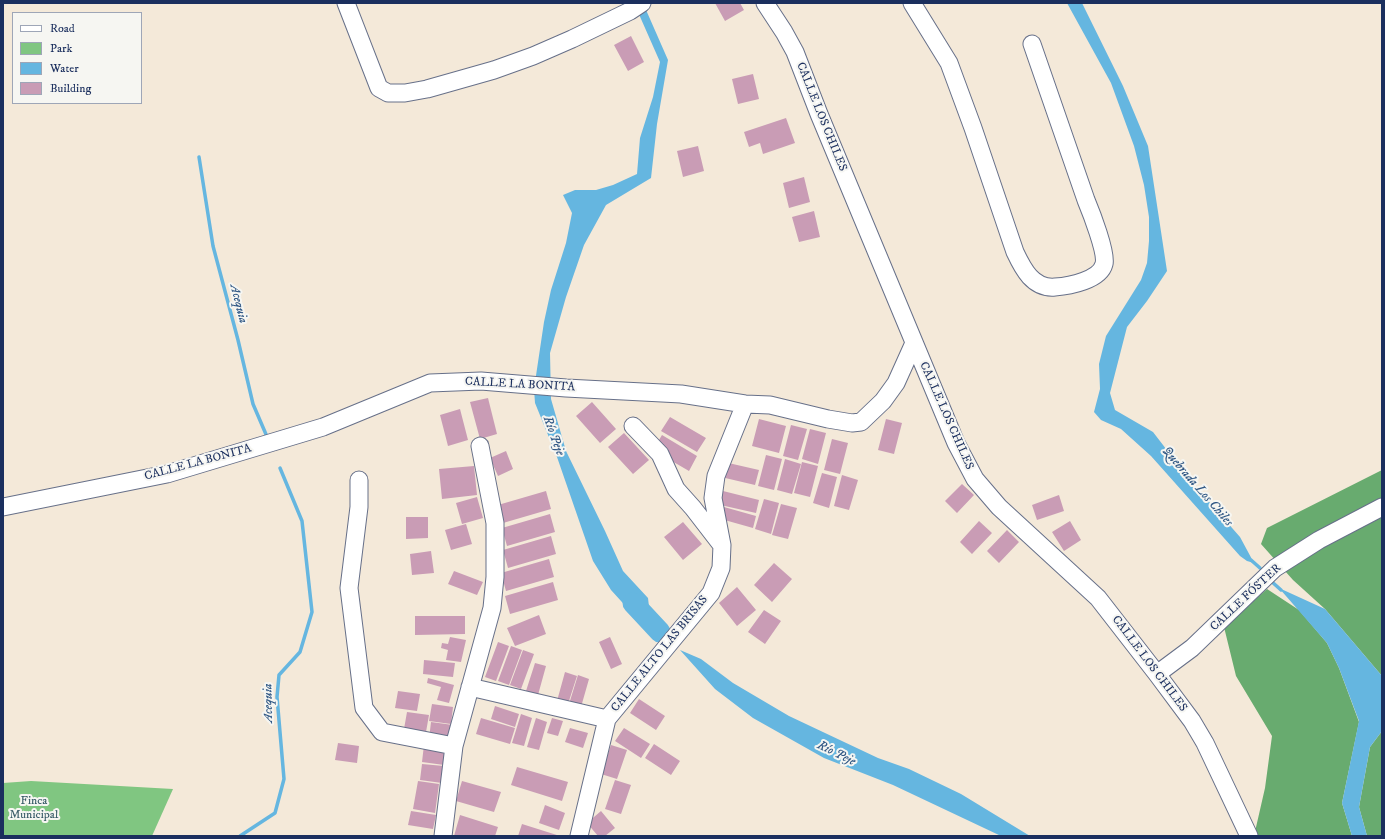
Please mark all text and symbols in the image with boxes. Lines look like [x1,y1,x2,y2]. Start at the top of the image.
legend [12,12,142,104]
text: Road [50,21,75,36]
text: Park [50,41,72,56]
street label: CALLE LOS CHILES [793,60,849,174]
text: Water [50,61,79,76]
text: Building [50,81,91,96]
water label: Acequia [226,283,250,325]
street label: CALLE LOS CHILES [916,360,976,472]
street label: CALLE LA BONITA [465,375,575,395]
water label: Río Peje [539,414,567,458]
street label: CALLE LA BONITA [143,442,253,484]
water label: Quebrada Los Chiles [1158,444,1236,530]
street label: CALLE FÓSTER [1208,561,1284,635]
street label: CALLE ALTO LAS BRISAS [609,593,711,715]
street label: CALLE LOS CHILES [1108,613,1190,715]
water label: Acequia [261,683,277,723]
water label: Río Peje [814,738,858,770]
park label: Finca Municipal [10,795,58,823]

